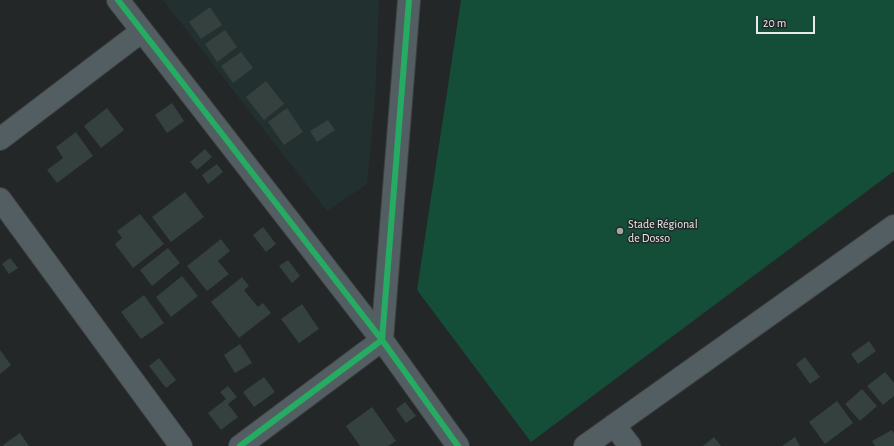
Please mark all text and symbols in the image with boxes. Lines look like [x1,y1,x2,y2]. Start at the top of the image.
scale bar [758,8,817,34]
text: 20 m [763,17,786,29]
place label: Stade Régional de Dosso [628,217,698,245]
marker: Stade Régional de Dosso [615,226,625,236]

